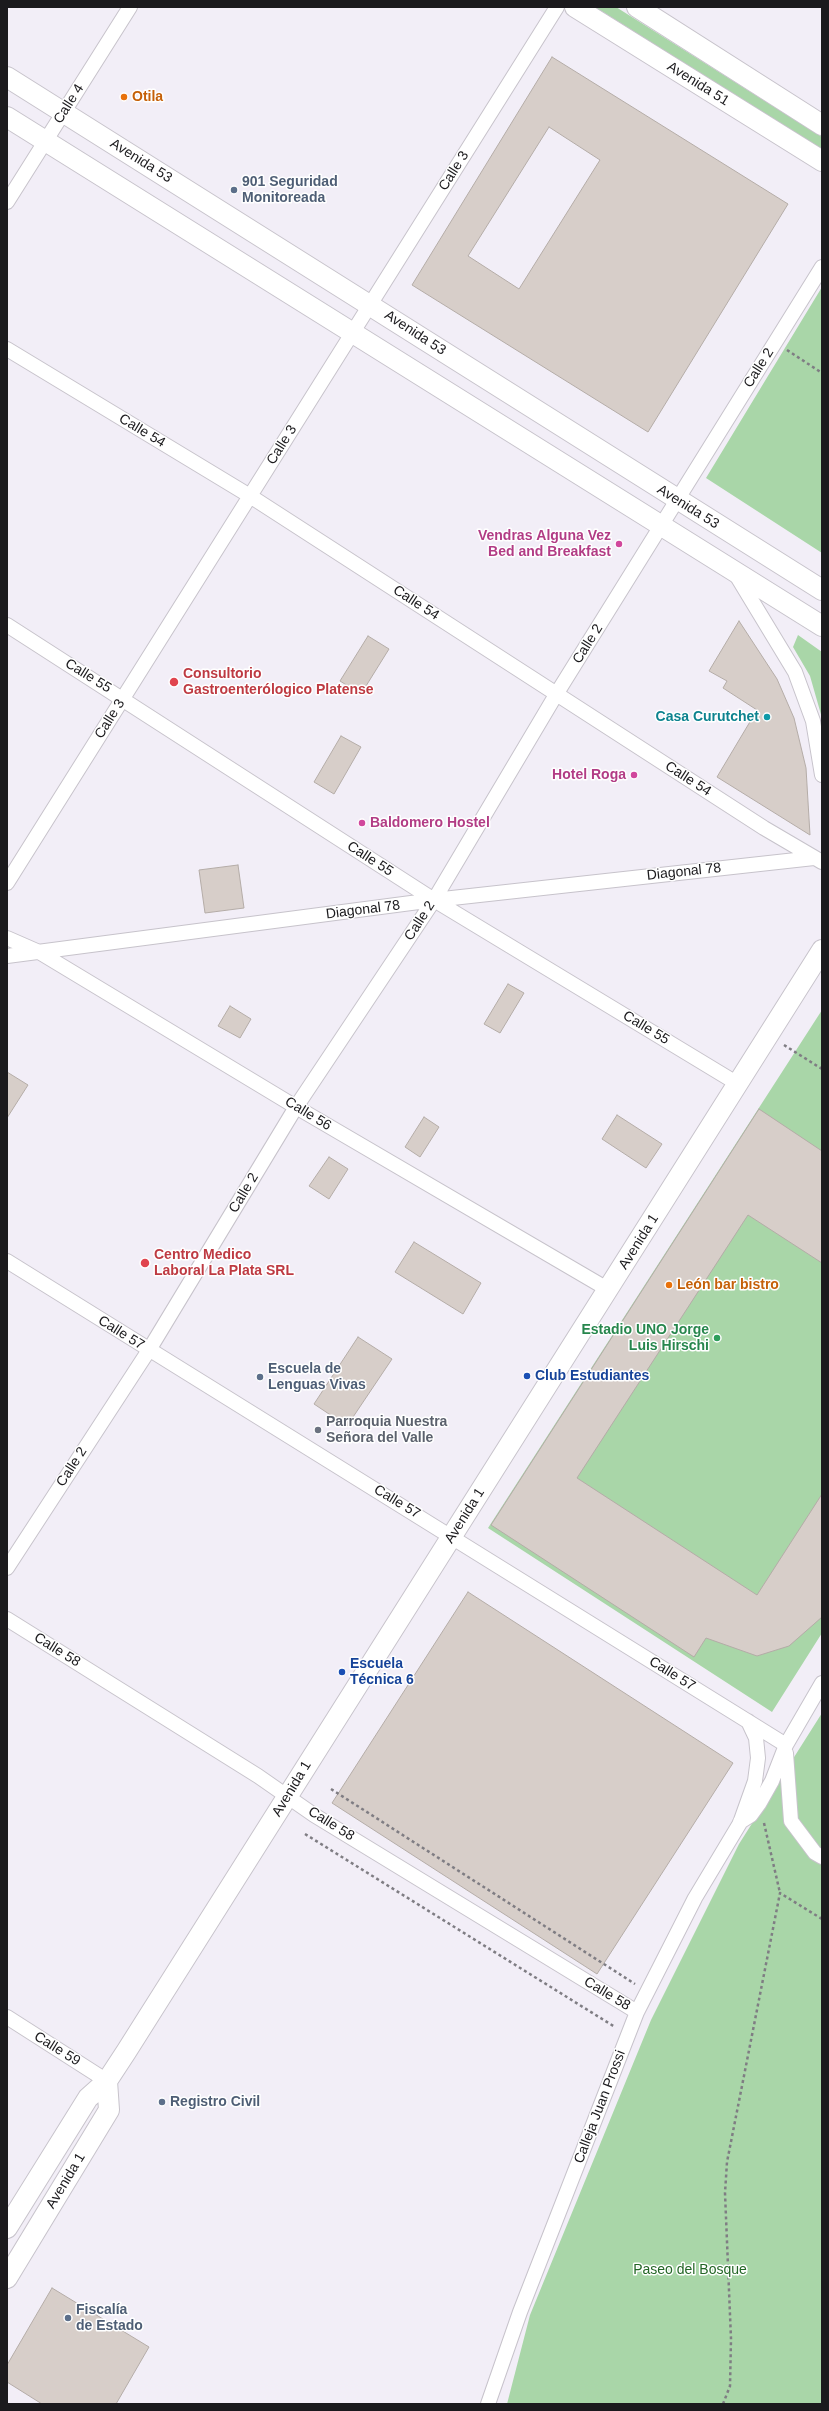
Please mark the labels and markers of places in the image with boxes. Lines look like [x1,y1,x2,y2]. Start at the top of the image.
place label: Otila [132,89,163,105]
marker: Otila [119,92,129,102]
place label: 901 Seguridad Monitoreada [242,174,338,206]
marker: 901 Seguridad Monitoreada [229,185,239,195]
place label: Vendras Alguna Vez Bed and Breakfast [478,528,611,560]
marker: Vendras Alguna Vez Bed and Breakfast [614,539,624,549]
place label: Consultorio Gastroenterólogico Platense [183,666,374,698]
marker: Consultorio Gastroenterólogico Platense [168,676,180,688]
place label: Casa Curutchet [656,709,759,725]
marker: Casa Curutchet [762,712,772,722]
place label: Hotel Roga [552,767,626,783]
marker: Hotel Roga [629,770,639,780]
place label: Baldomero Hostel [370,815,490,831]
marker: Baldomero Hostel [357,818,367,828]
place label: Centro Medico Laboral La Plata SRL [154,1247,294,1280]
marker: Centro Medico Laboral La Plata SRL [139,1257,151,1269]
place label: León bar bistro [677,1277,779,1293]
marker: León bar bistro [664,1280,674,1290]
place label: Estadio UNO Jorge Luis Hirschi [581,1322,709,1354]
marker: Estadio UNO Jorge Luis Hirschi [712,1333,722,1343]
place label: Escuela de Lenguas Vivas [268,1361,366,1394]
place label: Club Estudiantes [535,1368,649,1384]
marker: Club Estudiantes [522,1371,532,1381]
marker: Escuela de Lenguas Vivas [255,1372,265,1382]
place label: Parroquia Nuestra Señora del Valle [326,1414,447,1446]
marker: Parroquia Nuestra Señora del Valle [313,1425,323,1435]
place label: Escuela Técnica 6 [350,1656,414,1688]
marker: Escuela Técnica 6 [337,1667,347,1677]
place label: Registro Civil [170,2094,260,2110]
marker: Registro Civil [157,2097,167,2107]
place label: Fiscalía de Estado [76,2302,143,2334]
marker: Fiscalía de Estado [63,2313,73,2323]

